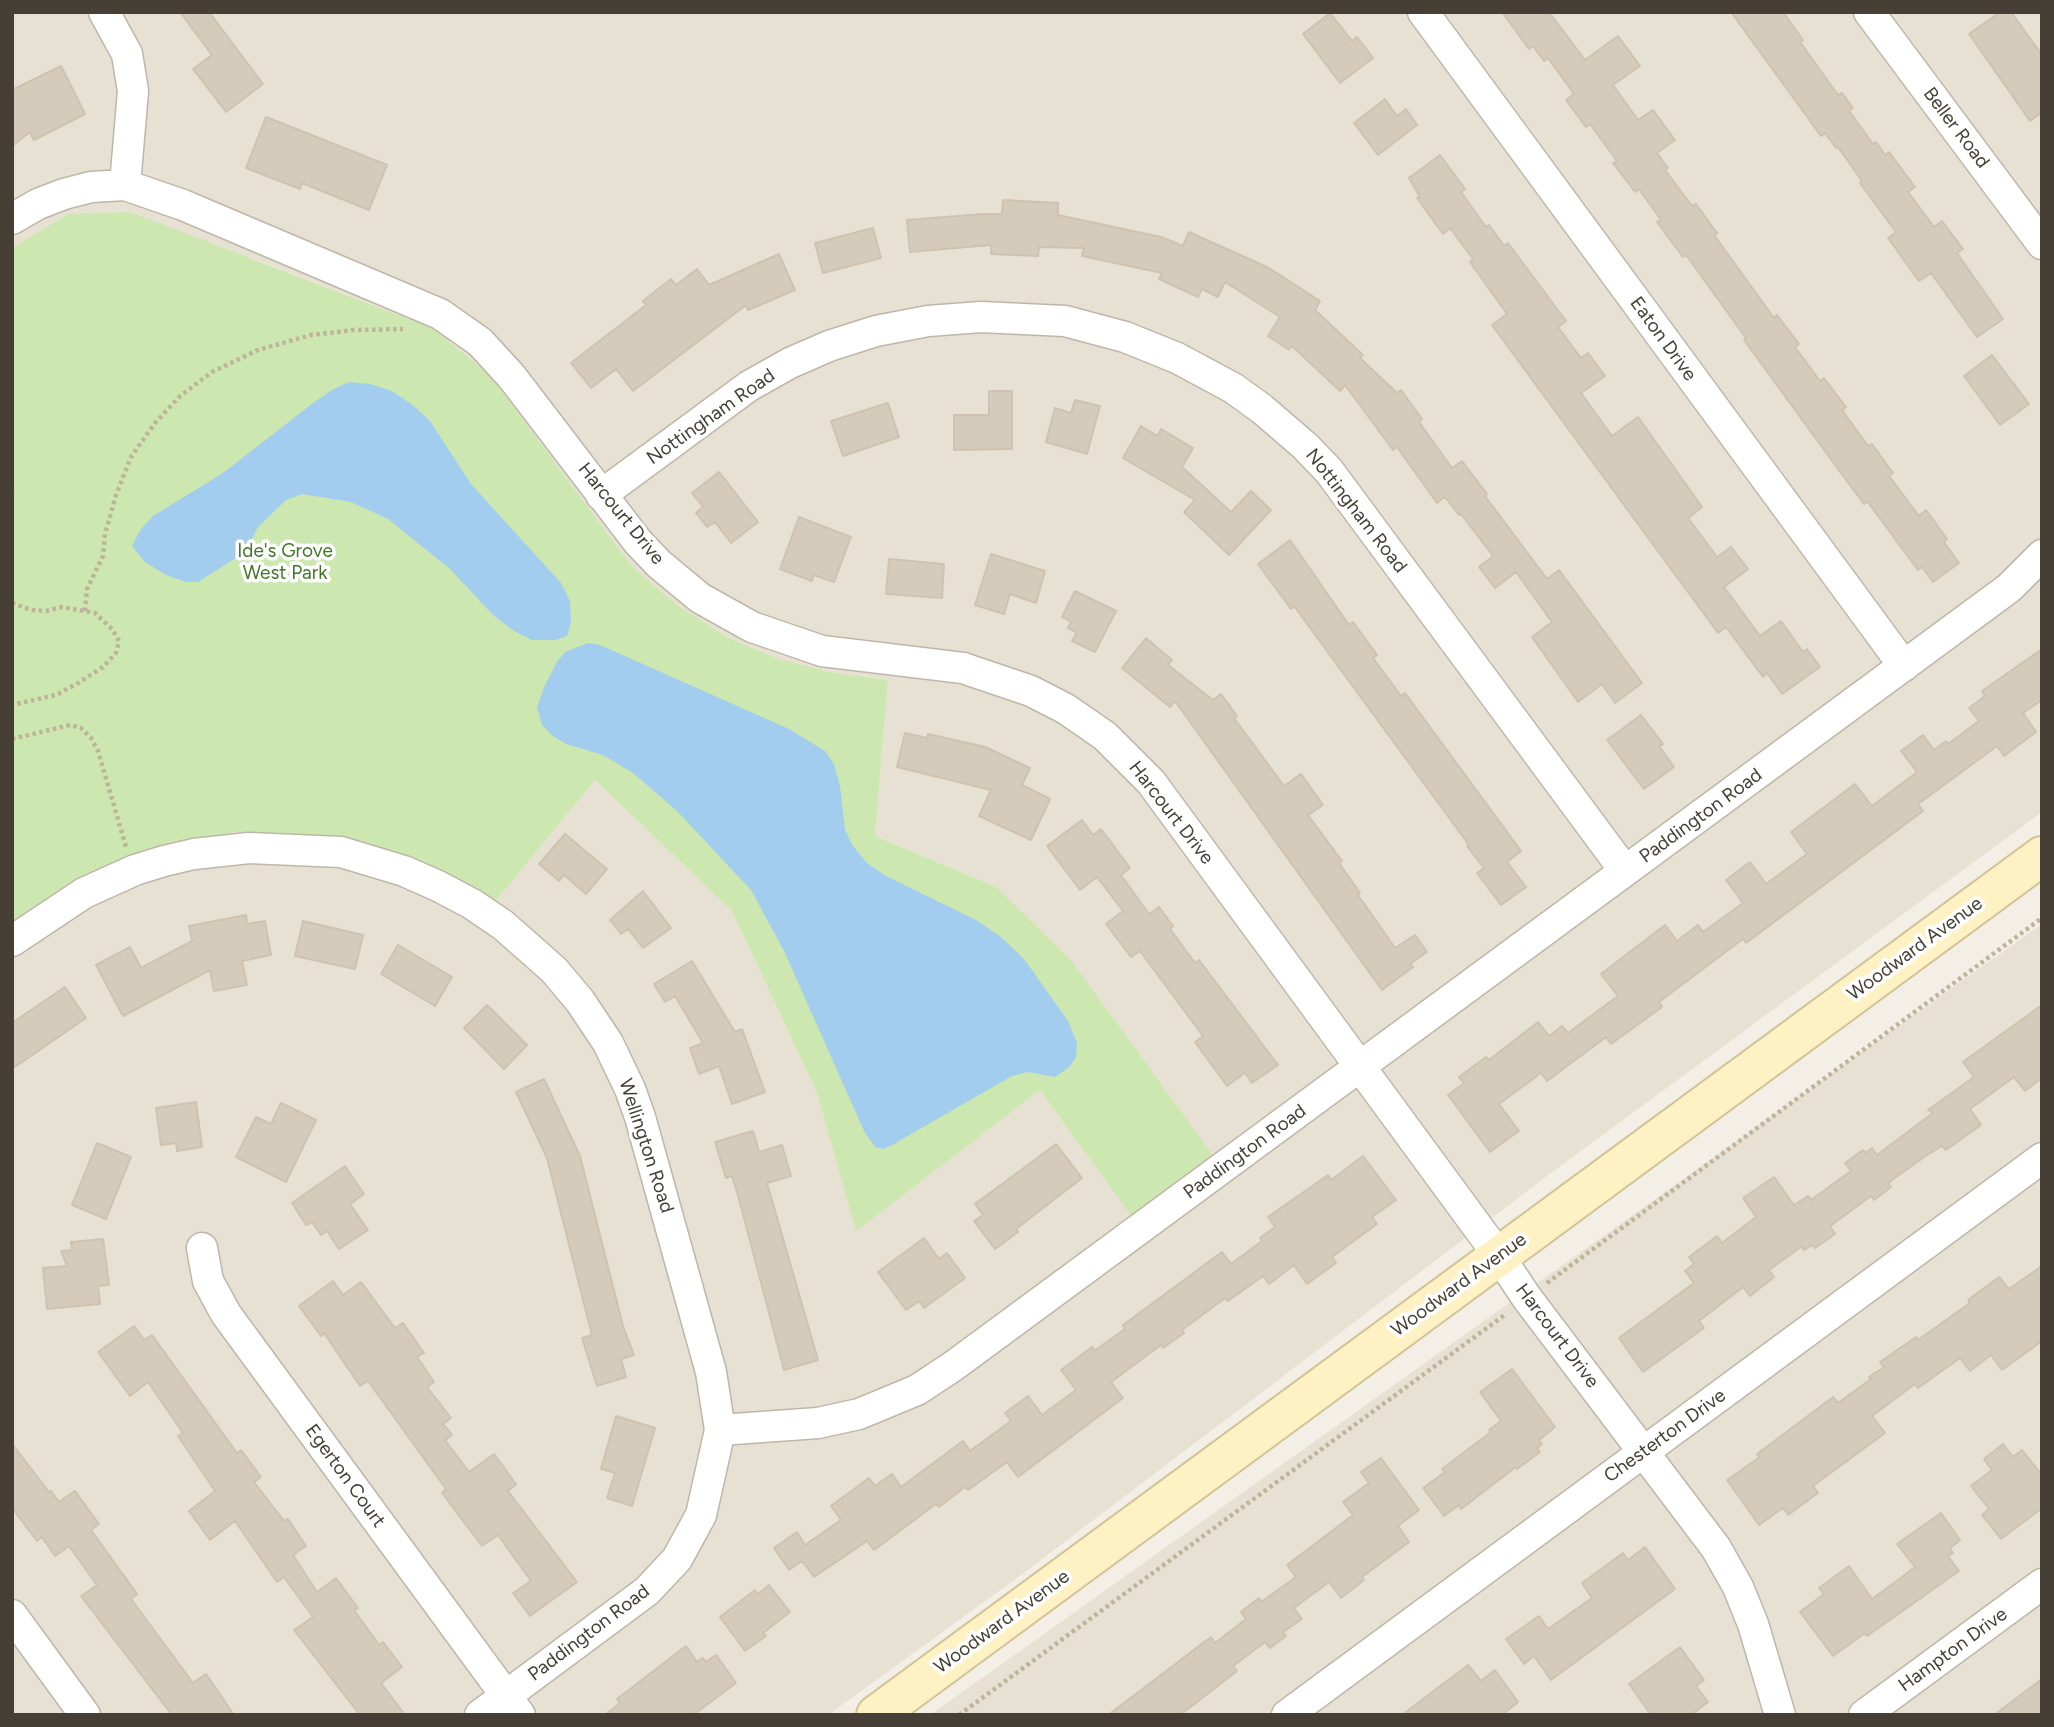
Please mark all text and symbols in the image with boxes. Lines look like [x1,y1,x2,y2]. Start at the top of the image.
street label: Beller Road [1918,83,1994,173]
street label: Eaton Drive [1625,293,1701,385]
street label: Nottingham Road [643,364,779,470]
street label: Nottingham Road [1300,444,1412,578]
street label: Harcourt Drive [573,458,669,570]
park label: Ide's Grove West Park [237,540,333,584]
street label: Harcourt Drive [1124,757,1218,869]
street label: Paddington Road [1635,764,1767,868]
street label: Woodward Avenue [1843,892,1987,1006]
street label: Wellington Road [614,1076,678,1216]
street label: Paddington Road [1179,1100,1311,1204]
street label: Woodward Avenue [1387,1228,1531,1342]
street label: Harcourt Drive [1510,1279,1604,1393]
street label: Chesterton Drive [1600,1384,1730,1488]
street label: Egerton Court [300,1420,390,1532]
street label: Woodward Avenue [930,1565,1074,1679]
street label: Paddington Road [524,1580,654,1686]
street label: Hampton Drive [1894,1603,2012,1697]

